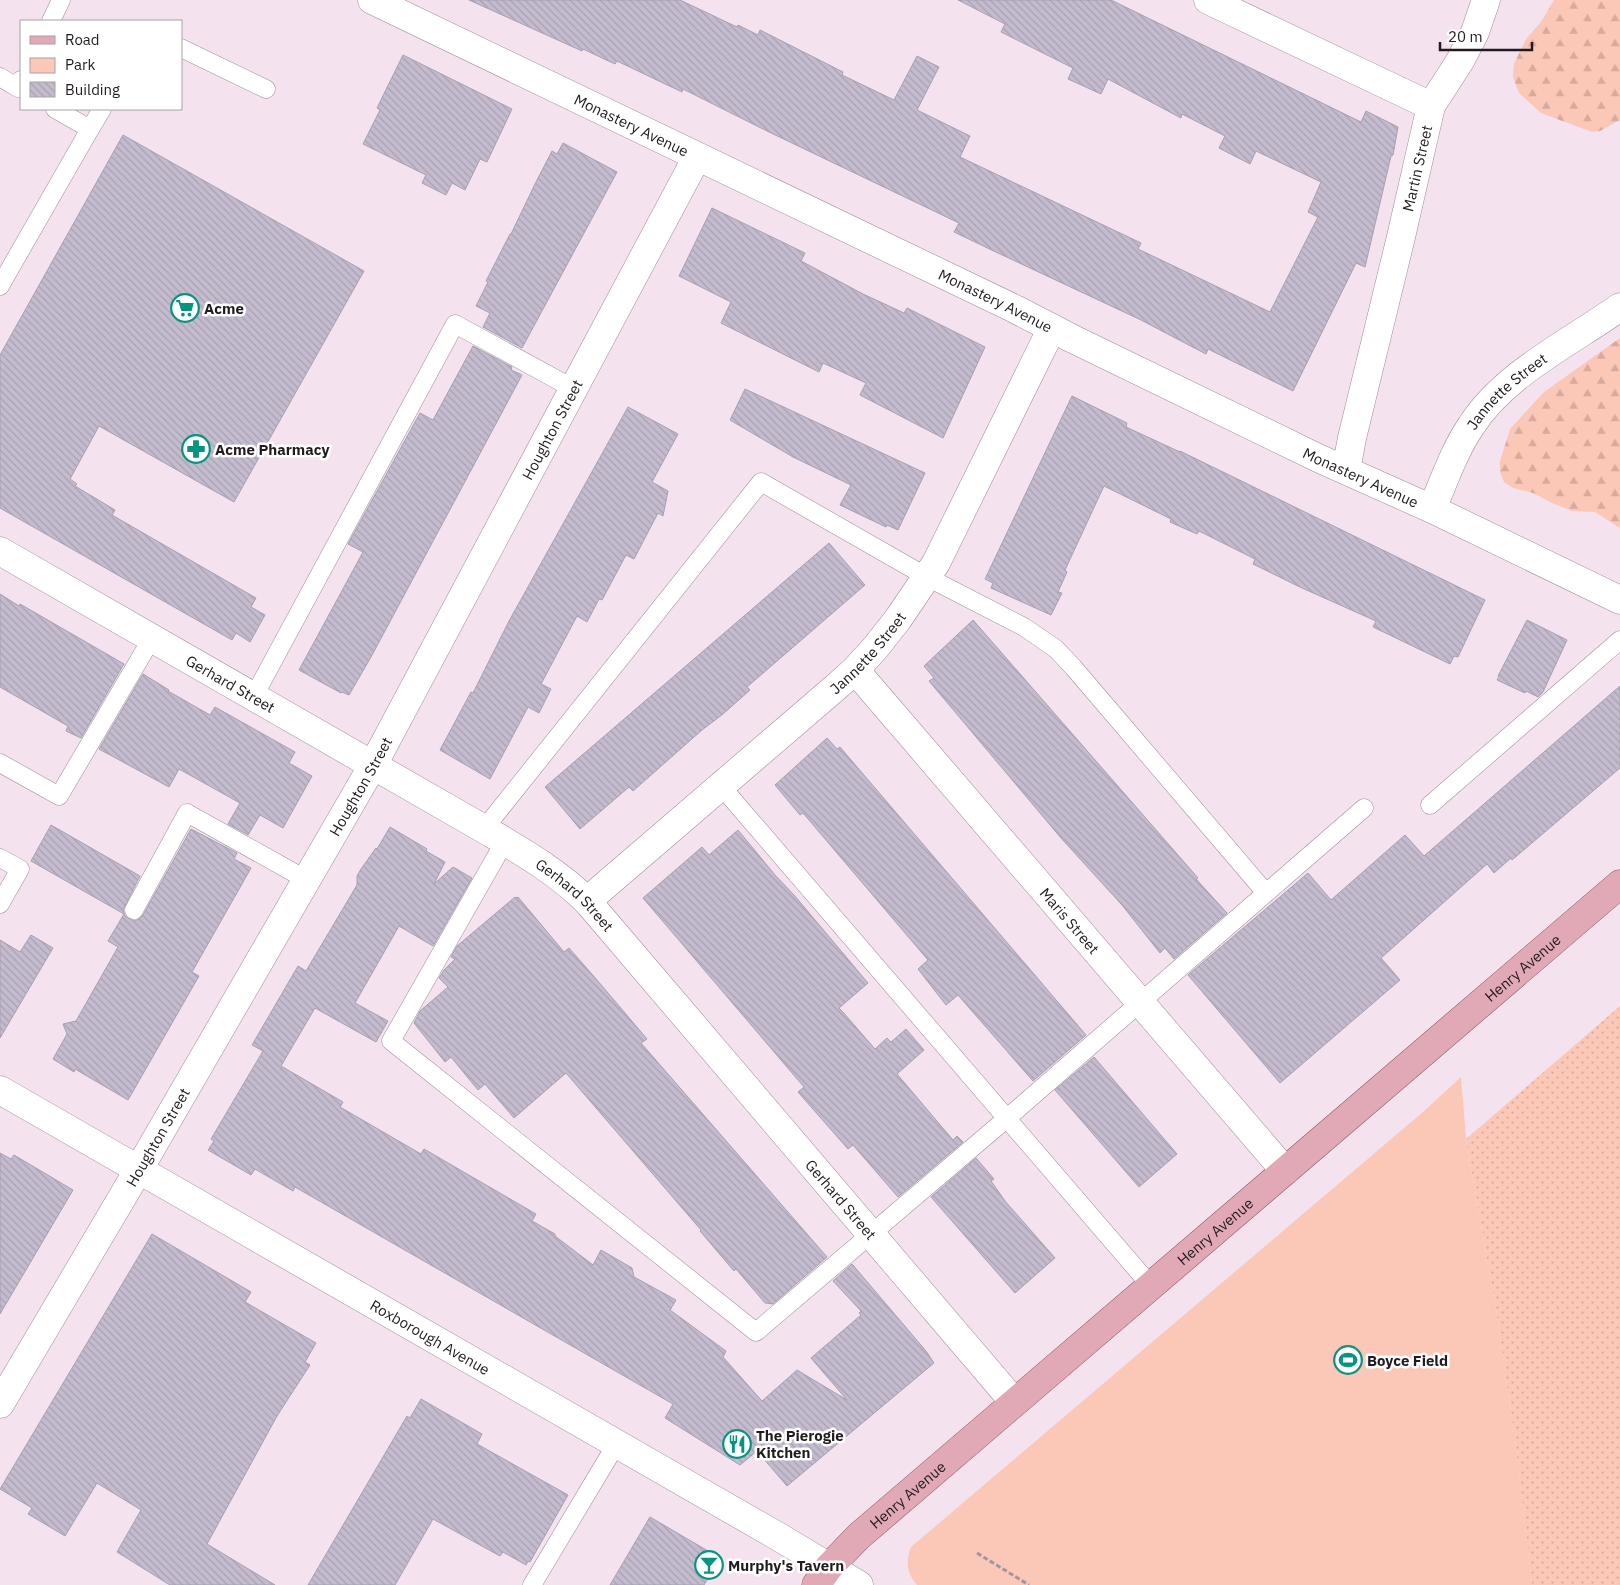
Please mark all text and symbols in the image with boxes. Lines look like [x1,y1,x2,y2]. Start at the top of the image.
legend [20,20,182,110]
scale bar [1440,20,1532,52]
text: 20 m [1448,27,1483,46]
text: Road [65,30,100,49]
text: Park [65,55,95,74]
text: Building [65,80,120,99]
street label: Monastery Avenue [571,89,692,160]
street label: Martin Street [1398,123,1436,213]
street label: Monastery Avenue [935,264,1056,336]
supermarket icon: Acme [170,293,200,323]
place label: Acme [204,299,244,318]
street label: Jannette Street [1462,348,1550,433]
street label: Houghton Street [517,376,586,483]
pharmacy icon: Acme Pharmacy [181,434,211,464]
place label: Acme Pharmacy [215,440,330,459]
street label: Monastery Avenue [1300,443,1422,511]
street label: Jannette Street [826,608,910,698]
street label: Gerhard Street [183,650,279,717]
street label: Houghton Street [325,734,396,839]
street label: Gerhard Street [532,854,618,935]
street label: Maris Street [1036,883,1104,958]
street label: Henry Avenue [1480,930,1564,1005]
street label: Houghton Street [121,1084,194,1190]
street label: Gerhard Street [802,1155,881,1243]
street label: Henry Avenue [1173,1193,1257,1269]
street label: Roxborough Avenue [367,1295,493,1379]
sports icon: Boyce Field [1333,1345,1363,1375]
place label: Boyce Field [1367,1351,1448,1370]
place label: The Pierogie Kitchen [756,1426,844,1462]
restaurant icon: The Pierogie Kitchen [722,1429,752,1459]
street label: Henry Avenue [865,1457,949,1532]
bar icon: Murphy's Tavern [694,1550,724,1580]
place label: Murphy's Tavern [728,1556,844,1575]

